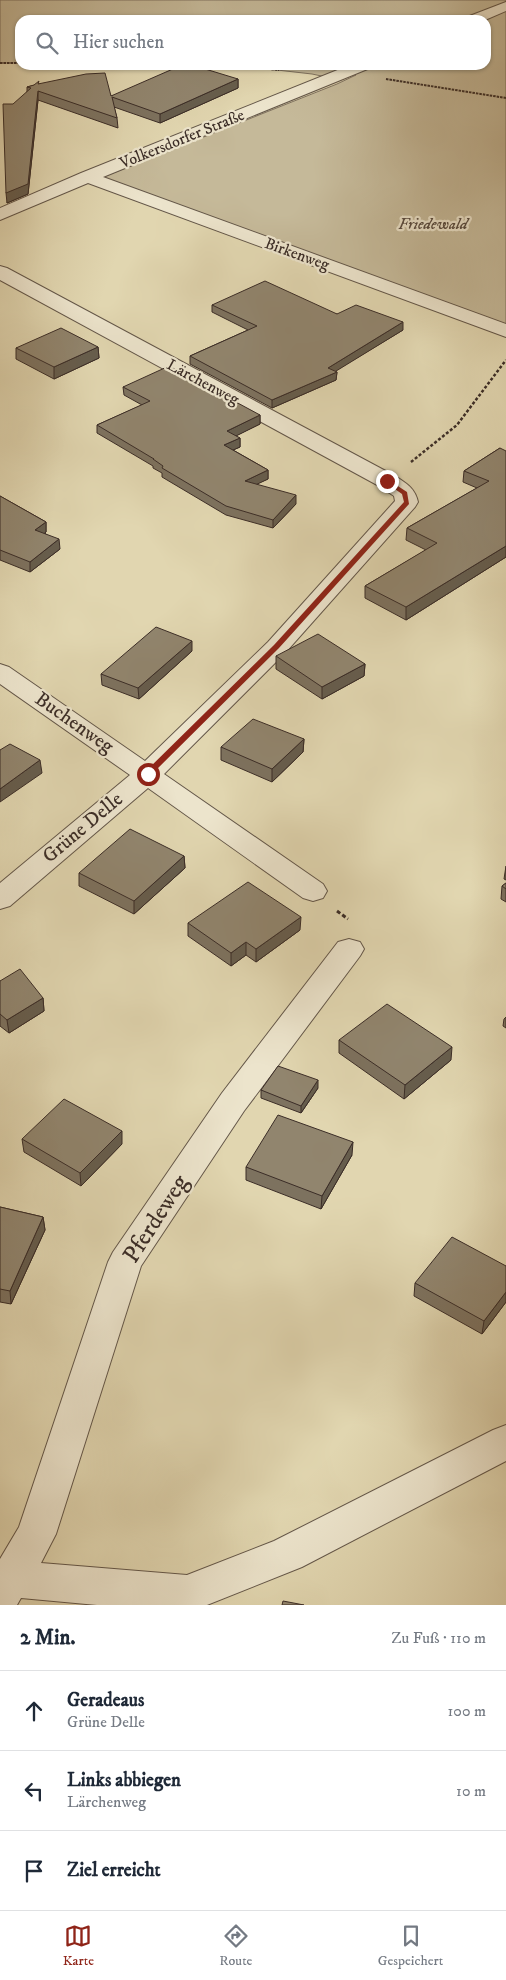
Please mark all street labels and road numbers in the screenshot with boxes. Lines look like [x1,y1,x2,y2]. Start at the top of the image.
street label: Volkersdorfer Straße [116,105,248,174]
street label: Birkenweg [262,233,332,275]
street label: Lärchenweg [163,355,243,409]
street label: Buchenweg [30,687,119,759]
street label: Grüne Delle [38,787,128,869]
street label: Pferdeweg [116,1169,196,1269]

